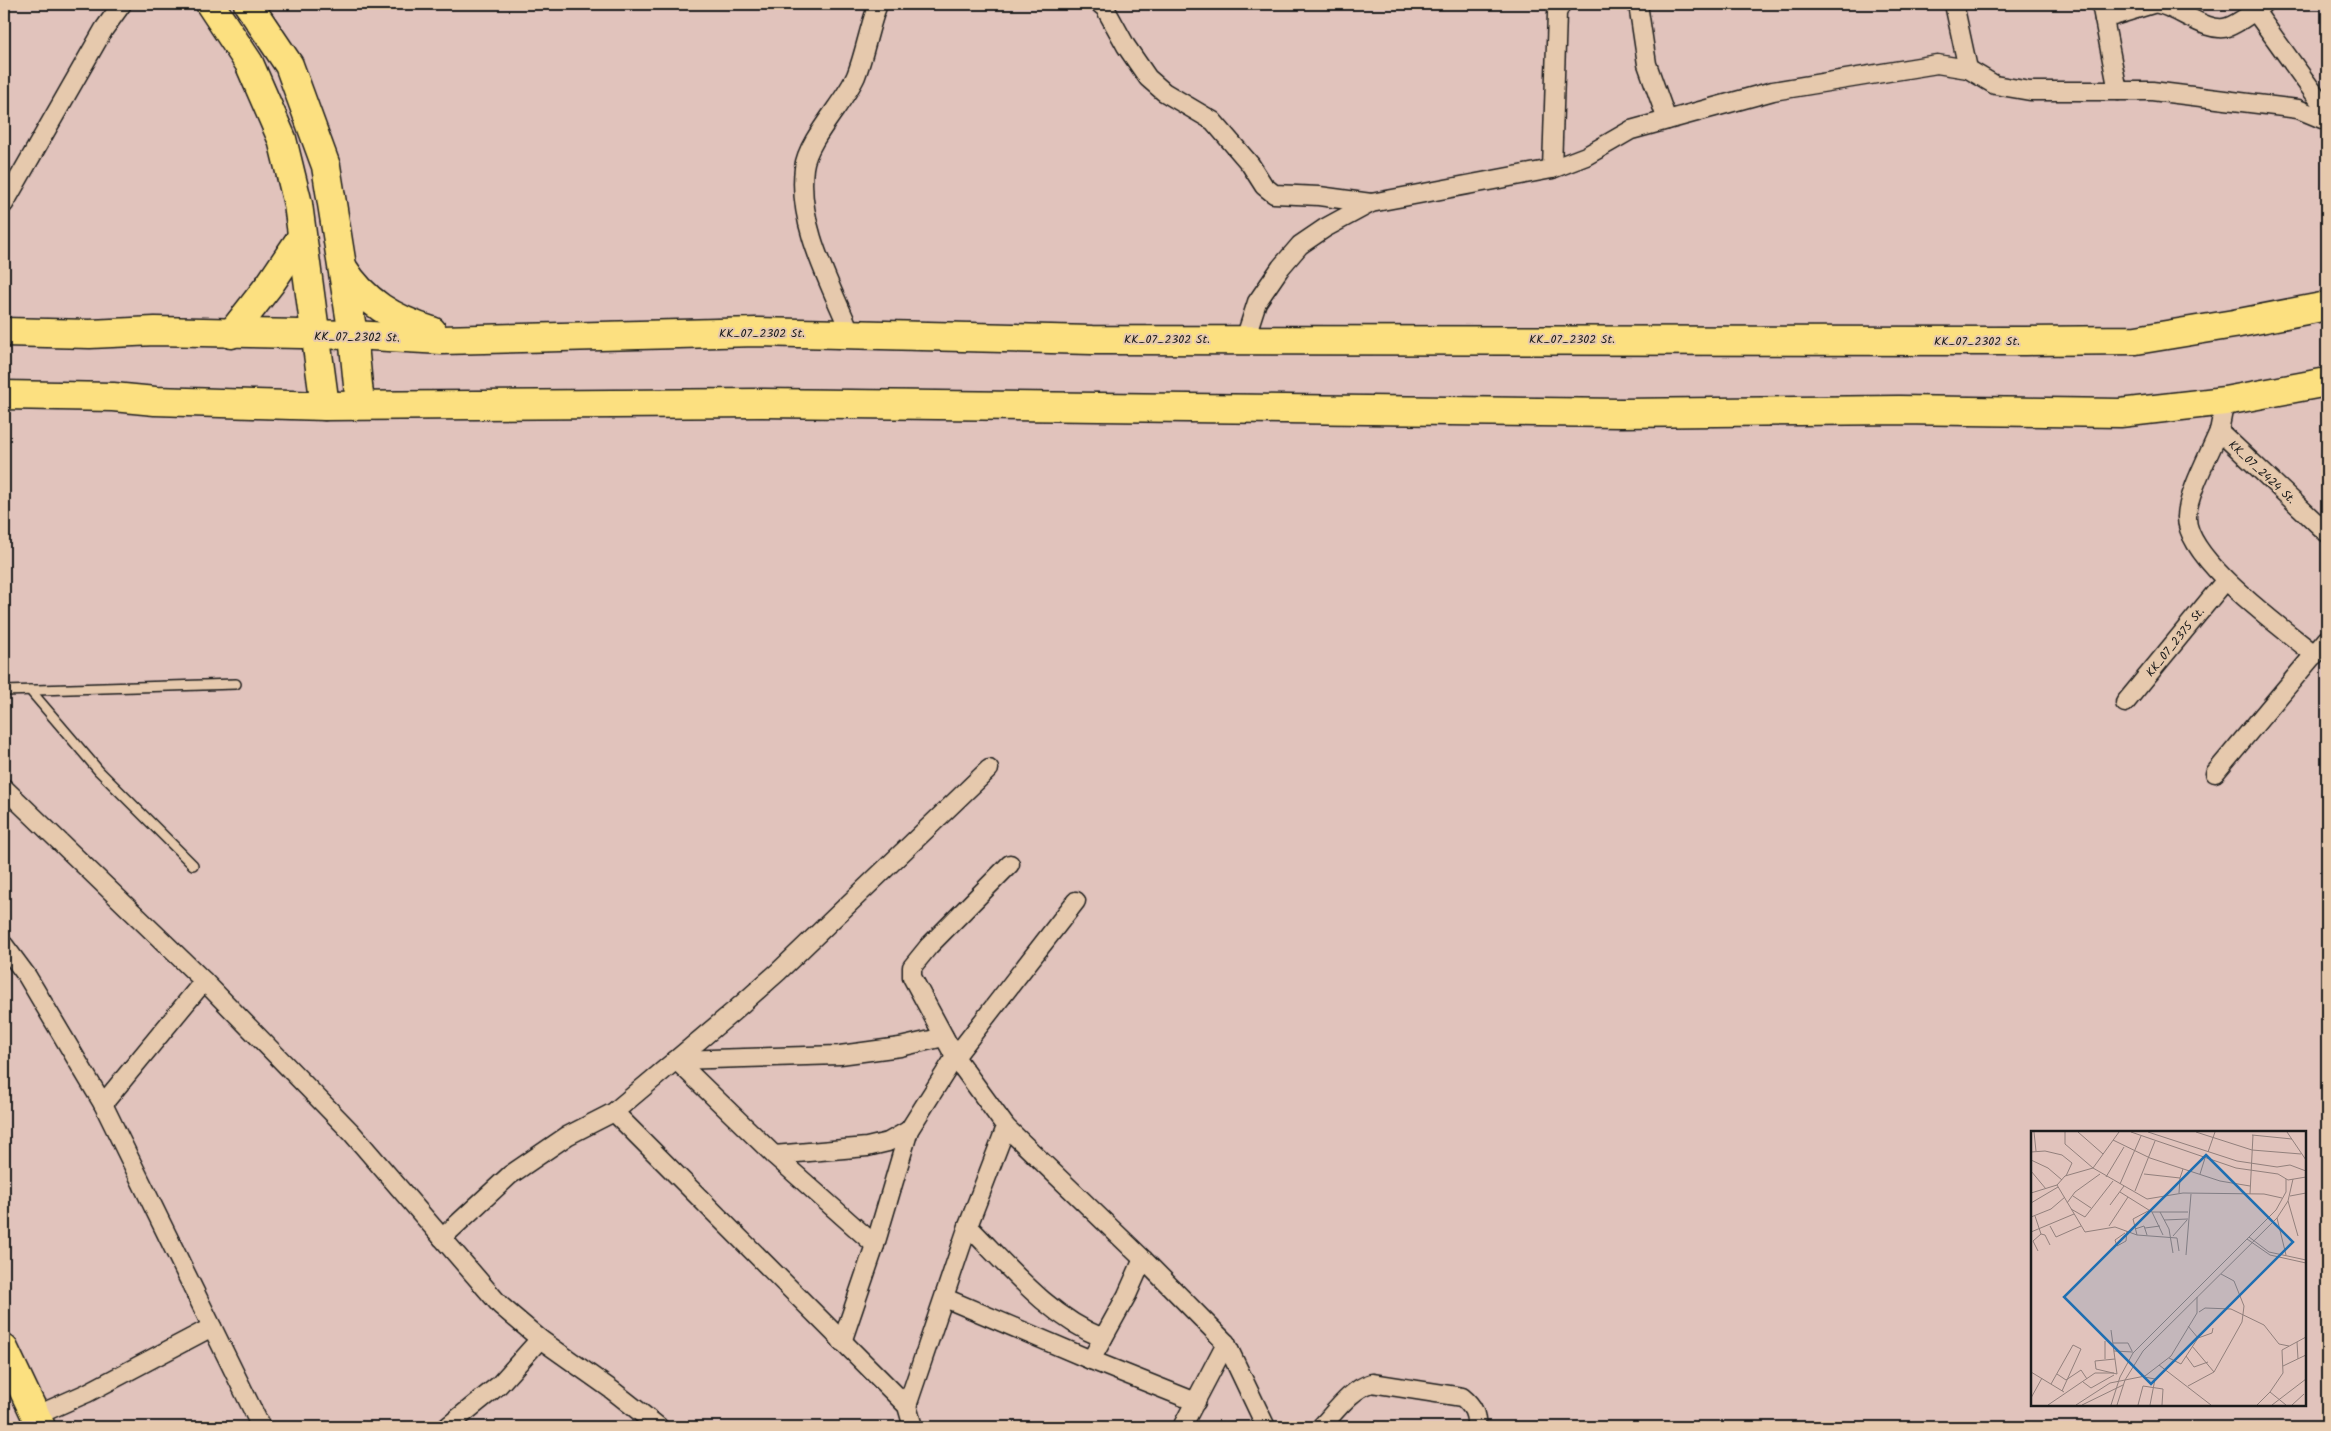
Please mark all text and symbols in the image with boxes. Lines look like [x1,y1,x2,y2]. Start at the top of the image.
street label: KK_07_2302 St. [719,324,805,343]
street label: KK_07_2302 St. [314,327,400,348]
street label: KK_07_2302 St. [1124,330,1210,349]
street label: KK_07_2302 St. [1529,330,1615,349]
street label: KK_07_2302 St. [1934,332,2020,351]
street label: KK_07_2424 St. [2224,436,2300,509]
street label: KK_07_2375 St. [2141,603,2210,681]
inset map [2031,1131,2306,1406]

